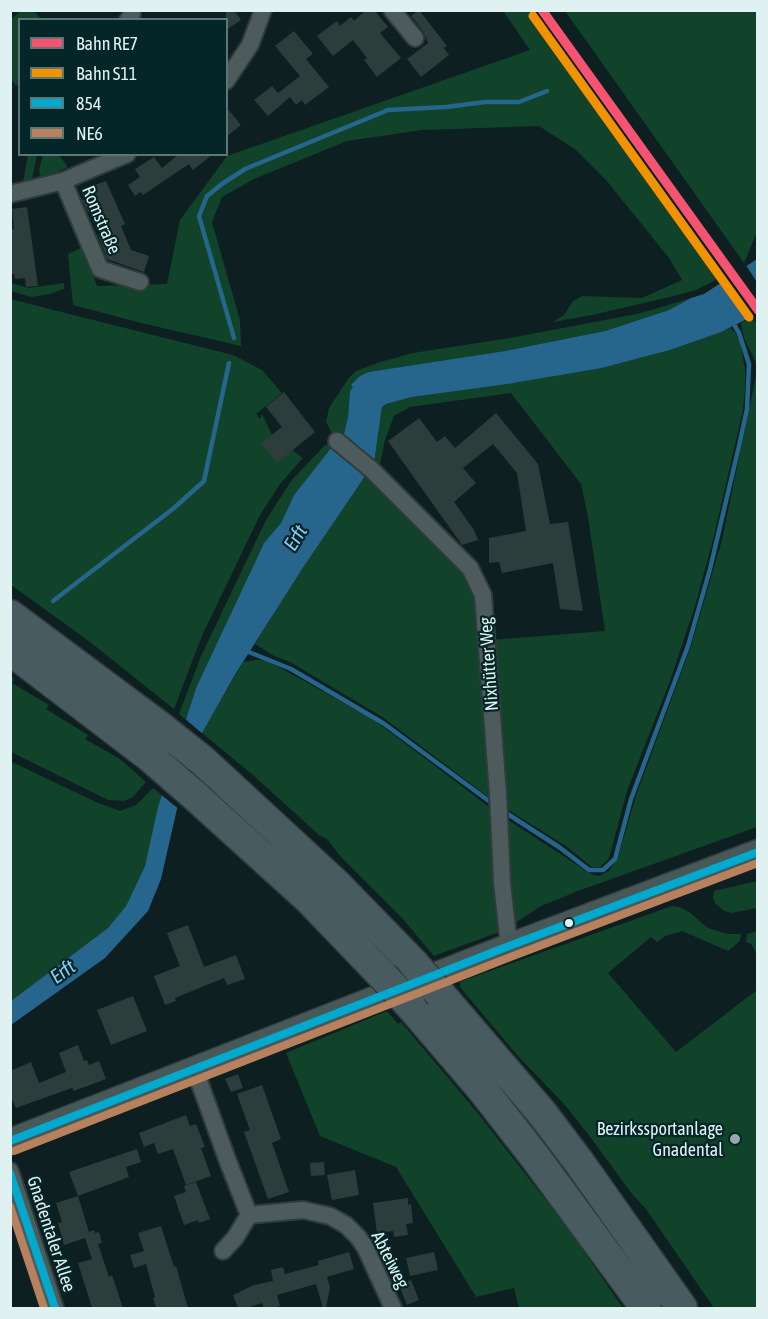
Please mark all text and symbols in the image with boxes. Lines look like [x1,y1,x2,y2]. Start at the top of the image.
legend [18,18,228,156]
text: Bahn RE7 [76,33,138,54]
text: Bahn S11 [76,63,137,84]
text: 854 [76,93,101,114]
text: NE6 [76,123,103,144]
street label: Romstraße [77,183,125,257]
water label: Erft [279,521,313,555]
street label: Nixhütter Weg [475,616,503,712]
unlabelled marker [563,917,575,929]
water label: Erft [46,955,80,989]
place label: Bezirkssportanlage Gnadental [597,1118,723,1160]
marker: Bezirkssportanlage Gnadental [728,1132,742,1146]
street label: Gnadentaler Allee [22,1173,80,1295]
street label: Abteiweg [366,1228,414,1292]

